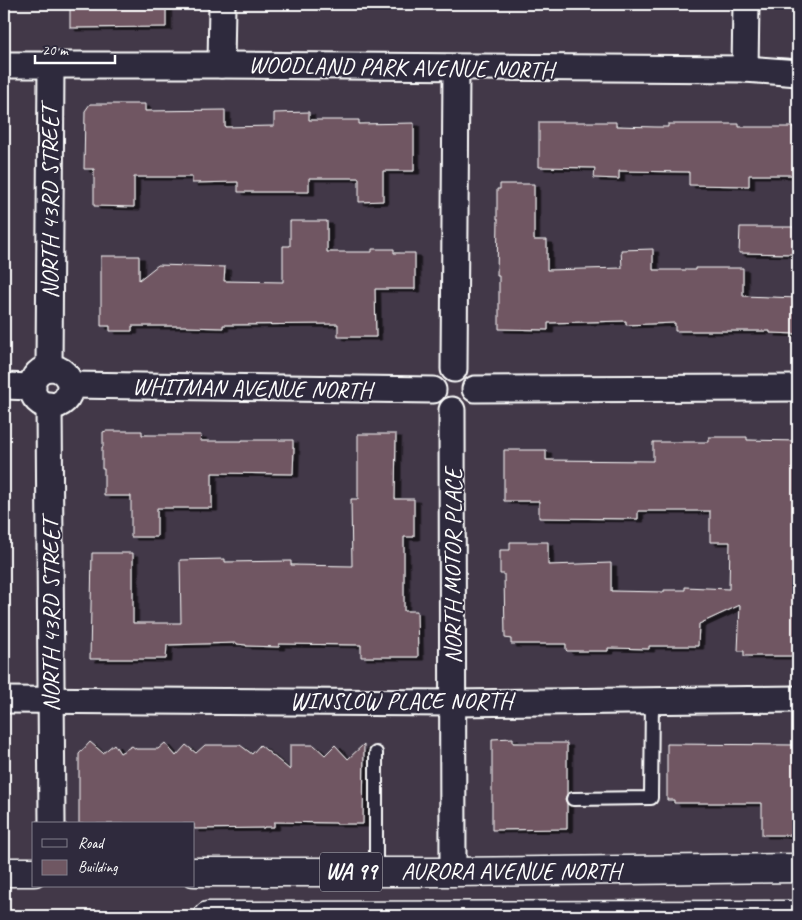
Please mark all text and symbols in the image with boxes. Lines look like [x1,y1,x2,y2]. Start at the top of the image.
scale bar [35,32,115,64]
text: 20 m [42,41,69,60]
street label: WOODLAND PARK AVENUE NORTH [248,49,557,85]
street label: NORTH 43RD STREET [35,99,65,299]
street label: WHITMAN AVENUE NORTH [132,371,376,405]
street label: NORTH MOTOR PLACE [438,465,468,664]
street label: NORTH 43RD STREET [36,512,66,712]
street label: WINSLOW PLACE NORTH [290,686,517,716]
legend [32,822,195,888]
text: Road [78,834,105,853]
road number: WA 99 [320,852,382,892]
street label: AURORA AVENUE NORTH [401,856,624,886]
text: Building [78,858,118,877]

